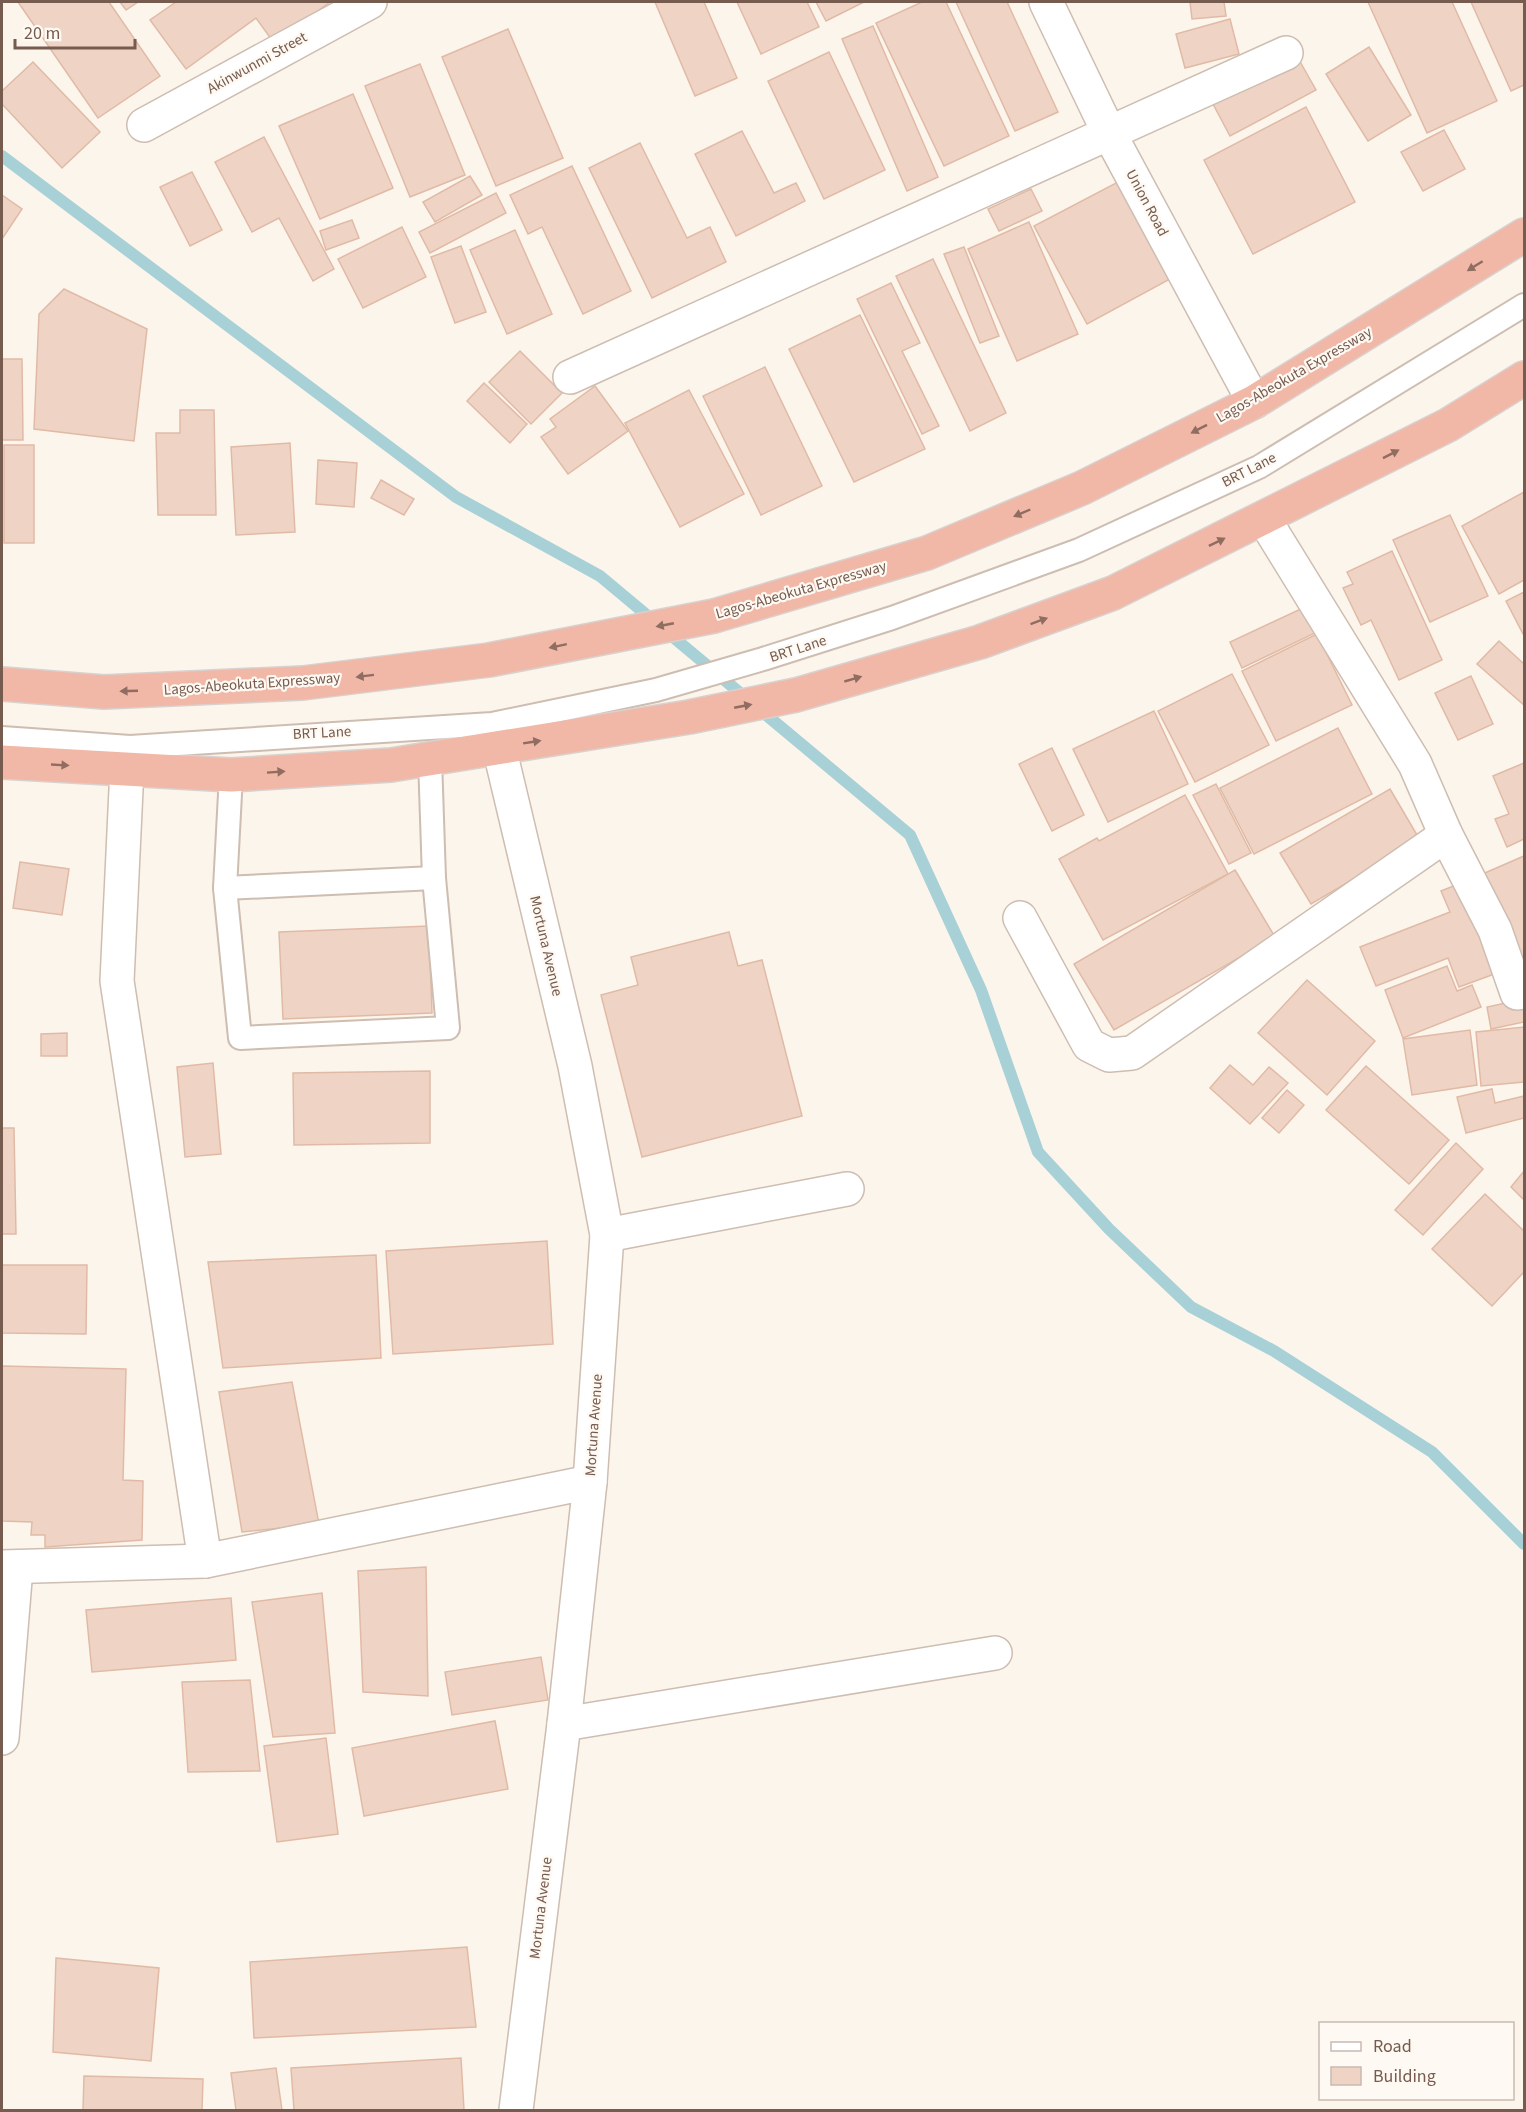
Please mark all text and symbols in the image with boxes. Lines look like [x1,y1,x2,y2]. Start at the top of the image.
scale bar [15,12,135,50]
text: 20 m [24,21,60,46]
street label: Akinwunmi Street [203,27,311,99]
street label: Union Road [1121,166,1173,240]
one-way arrow [1467,261,1483,272]
street label: Lagos-Abeokuta Expressway [1212,322,1376,428]
one-way arrow [1190,425,1207,434]
street label: BRT Lane [1218,447,1280,493]
one-way arrow [1382,450,1400,460]
one-way arrow [1013,508,1031,518]
one-way arrow [1208,537,1225,546]
street label: Lagos-Abeokuta Expressway [713,556,889,624]
one-way arrow [1030,615,1048,625]
one-way arrow [655,621,674,630]
street label: BRT Lane [767,630,829,668]
one-way arrow [548,642,567,651]
street label: Lagos-Abeokuta Expressway [163,667,341,701]
one-way arrow [356,671,375,680]
one-way arrow [844,674,862,683]
one-way arrow [120,686,139,695]
one-way arrow [733,701,752,710]
street label: BRT Lane [292,721,352,745]
one-way arrow [522,738,541,747]
one-way arrow [50,760,69,769]
one-way arrow [266,767,285,776]
street label: Mortuna Avenue [524,894,568,998]
street label: Mortuna Avenue [580,1373,608,1477]
street label: Mortuna Avenue [524,1856,558,1960]
legend [1319,2022,1514,2100]
text: Road [1373,2034,1412,2059]
text: Building [1373,2064,1436,2089]

